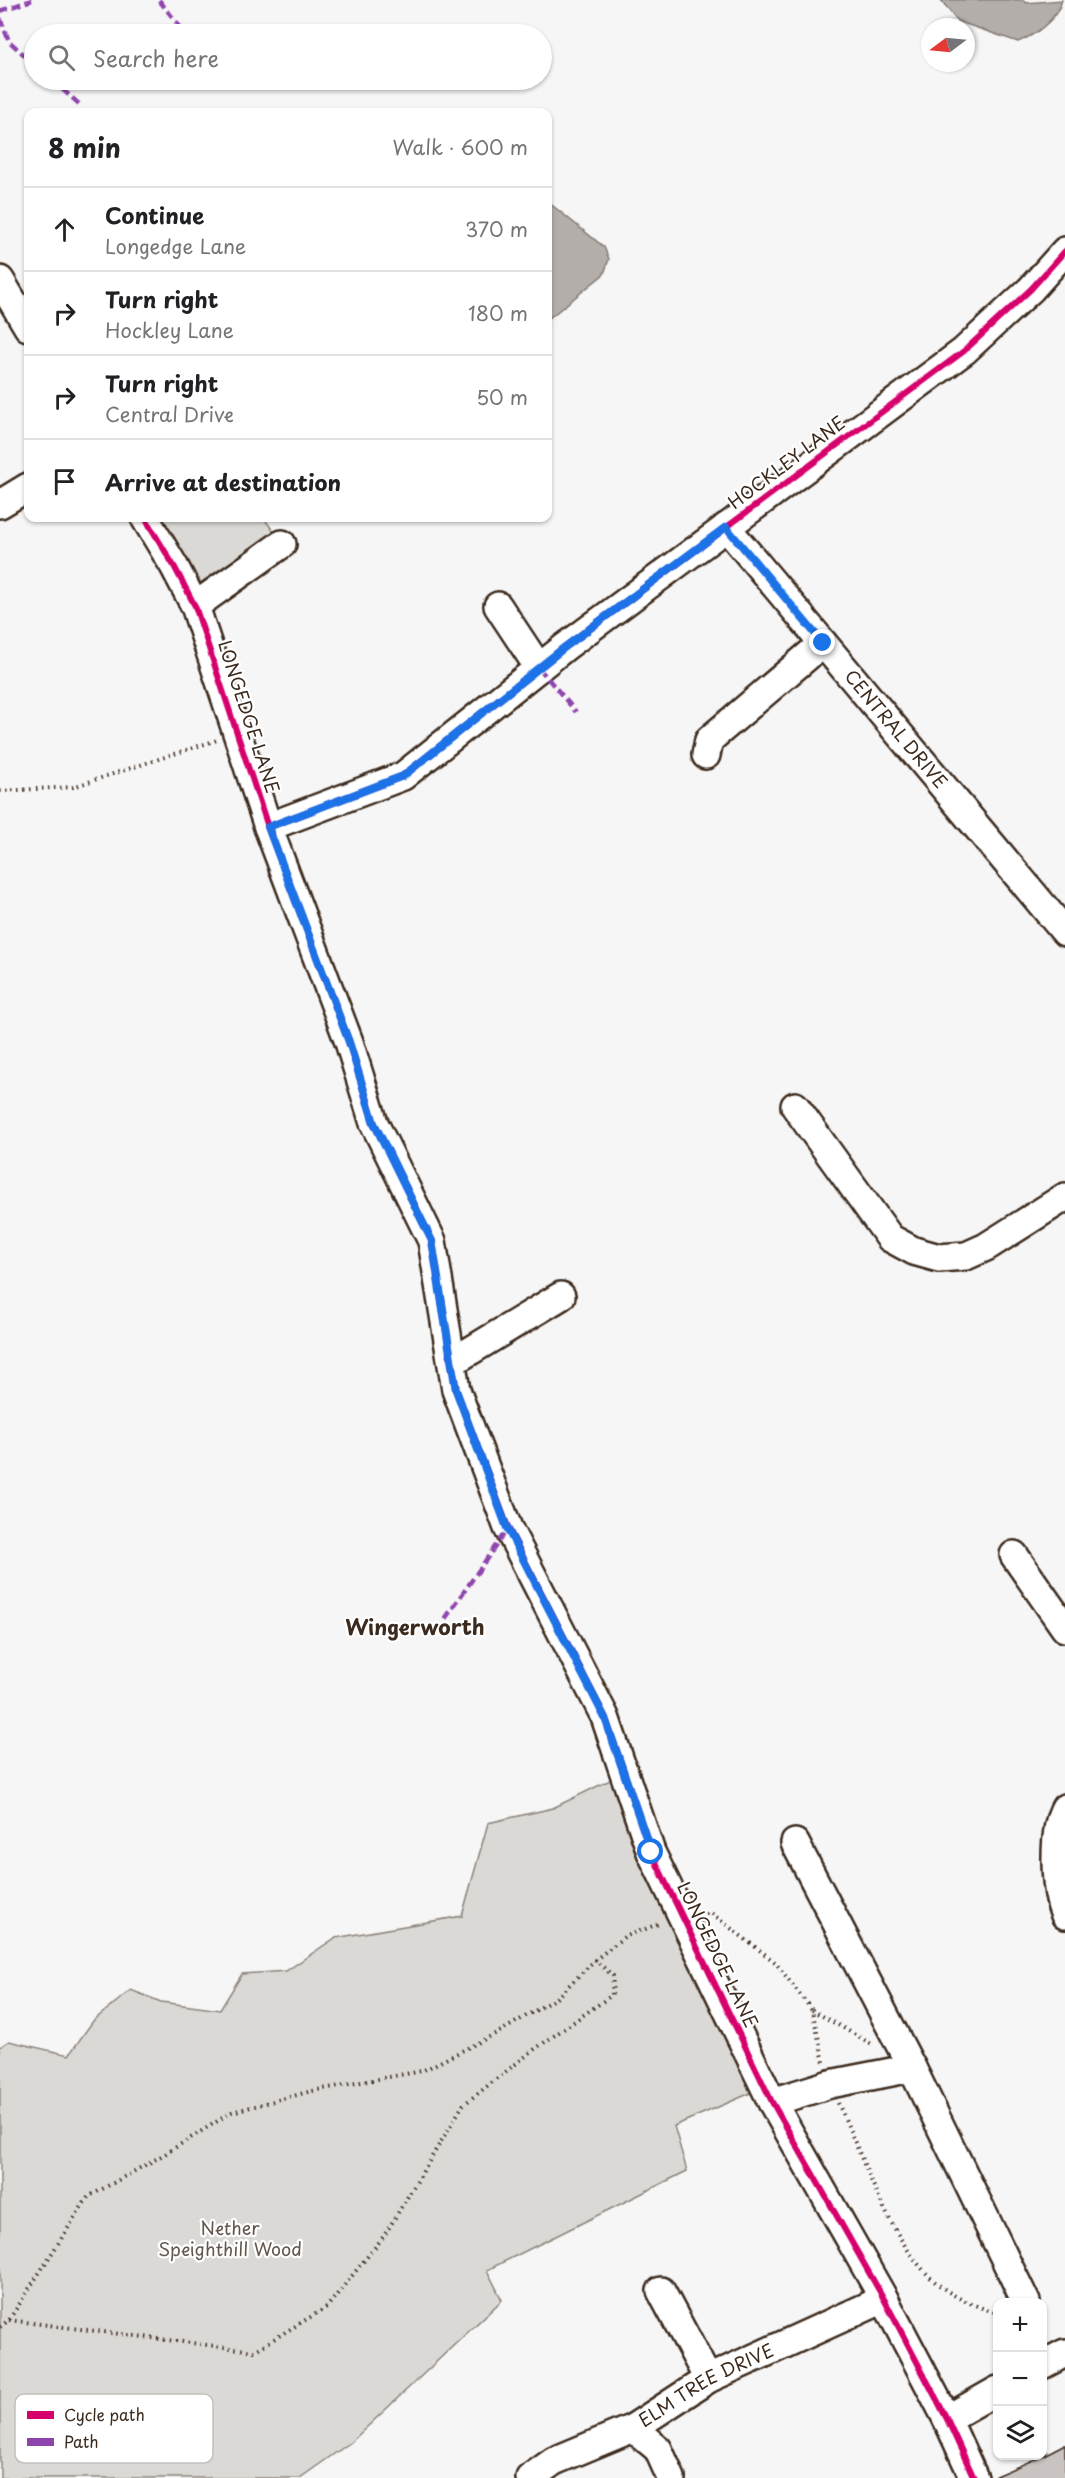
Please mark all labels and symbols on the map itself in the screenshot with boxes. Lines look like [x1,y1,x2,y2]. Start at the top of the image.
north arrow [921,18,975,72]
street label: HOCKLEY LANE [722,409,850,515]
route end [809,629,835,655]
street label: LONGEDGE LANE [212,636,287,797]
street label: CENTRAL DRIVE [839,663,954,794]
district label: Wingerworth [345,1610,485,1642]
route start [637,1838,663,1864]
street label: LONGEDGE LANE [671,1877,765,2032]
park label: Nether Speighthill Wood [158,2214,302,2262]
street label: ELM TREE DRIVE [633,2336,778,2433]
legend [15,2394,213,2463]
text: Cycle path [64,2402,145,2426]
text: Path [64,2429,99,2453]

